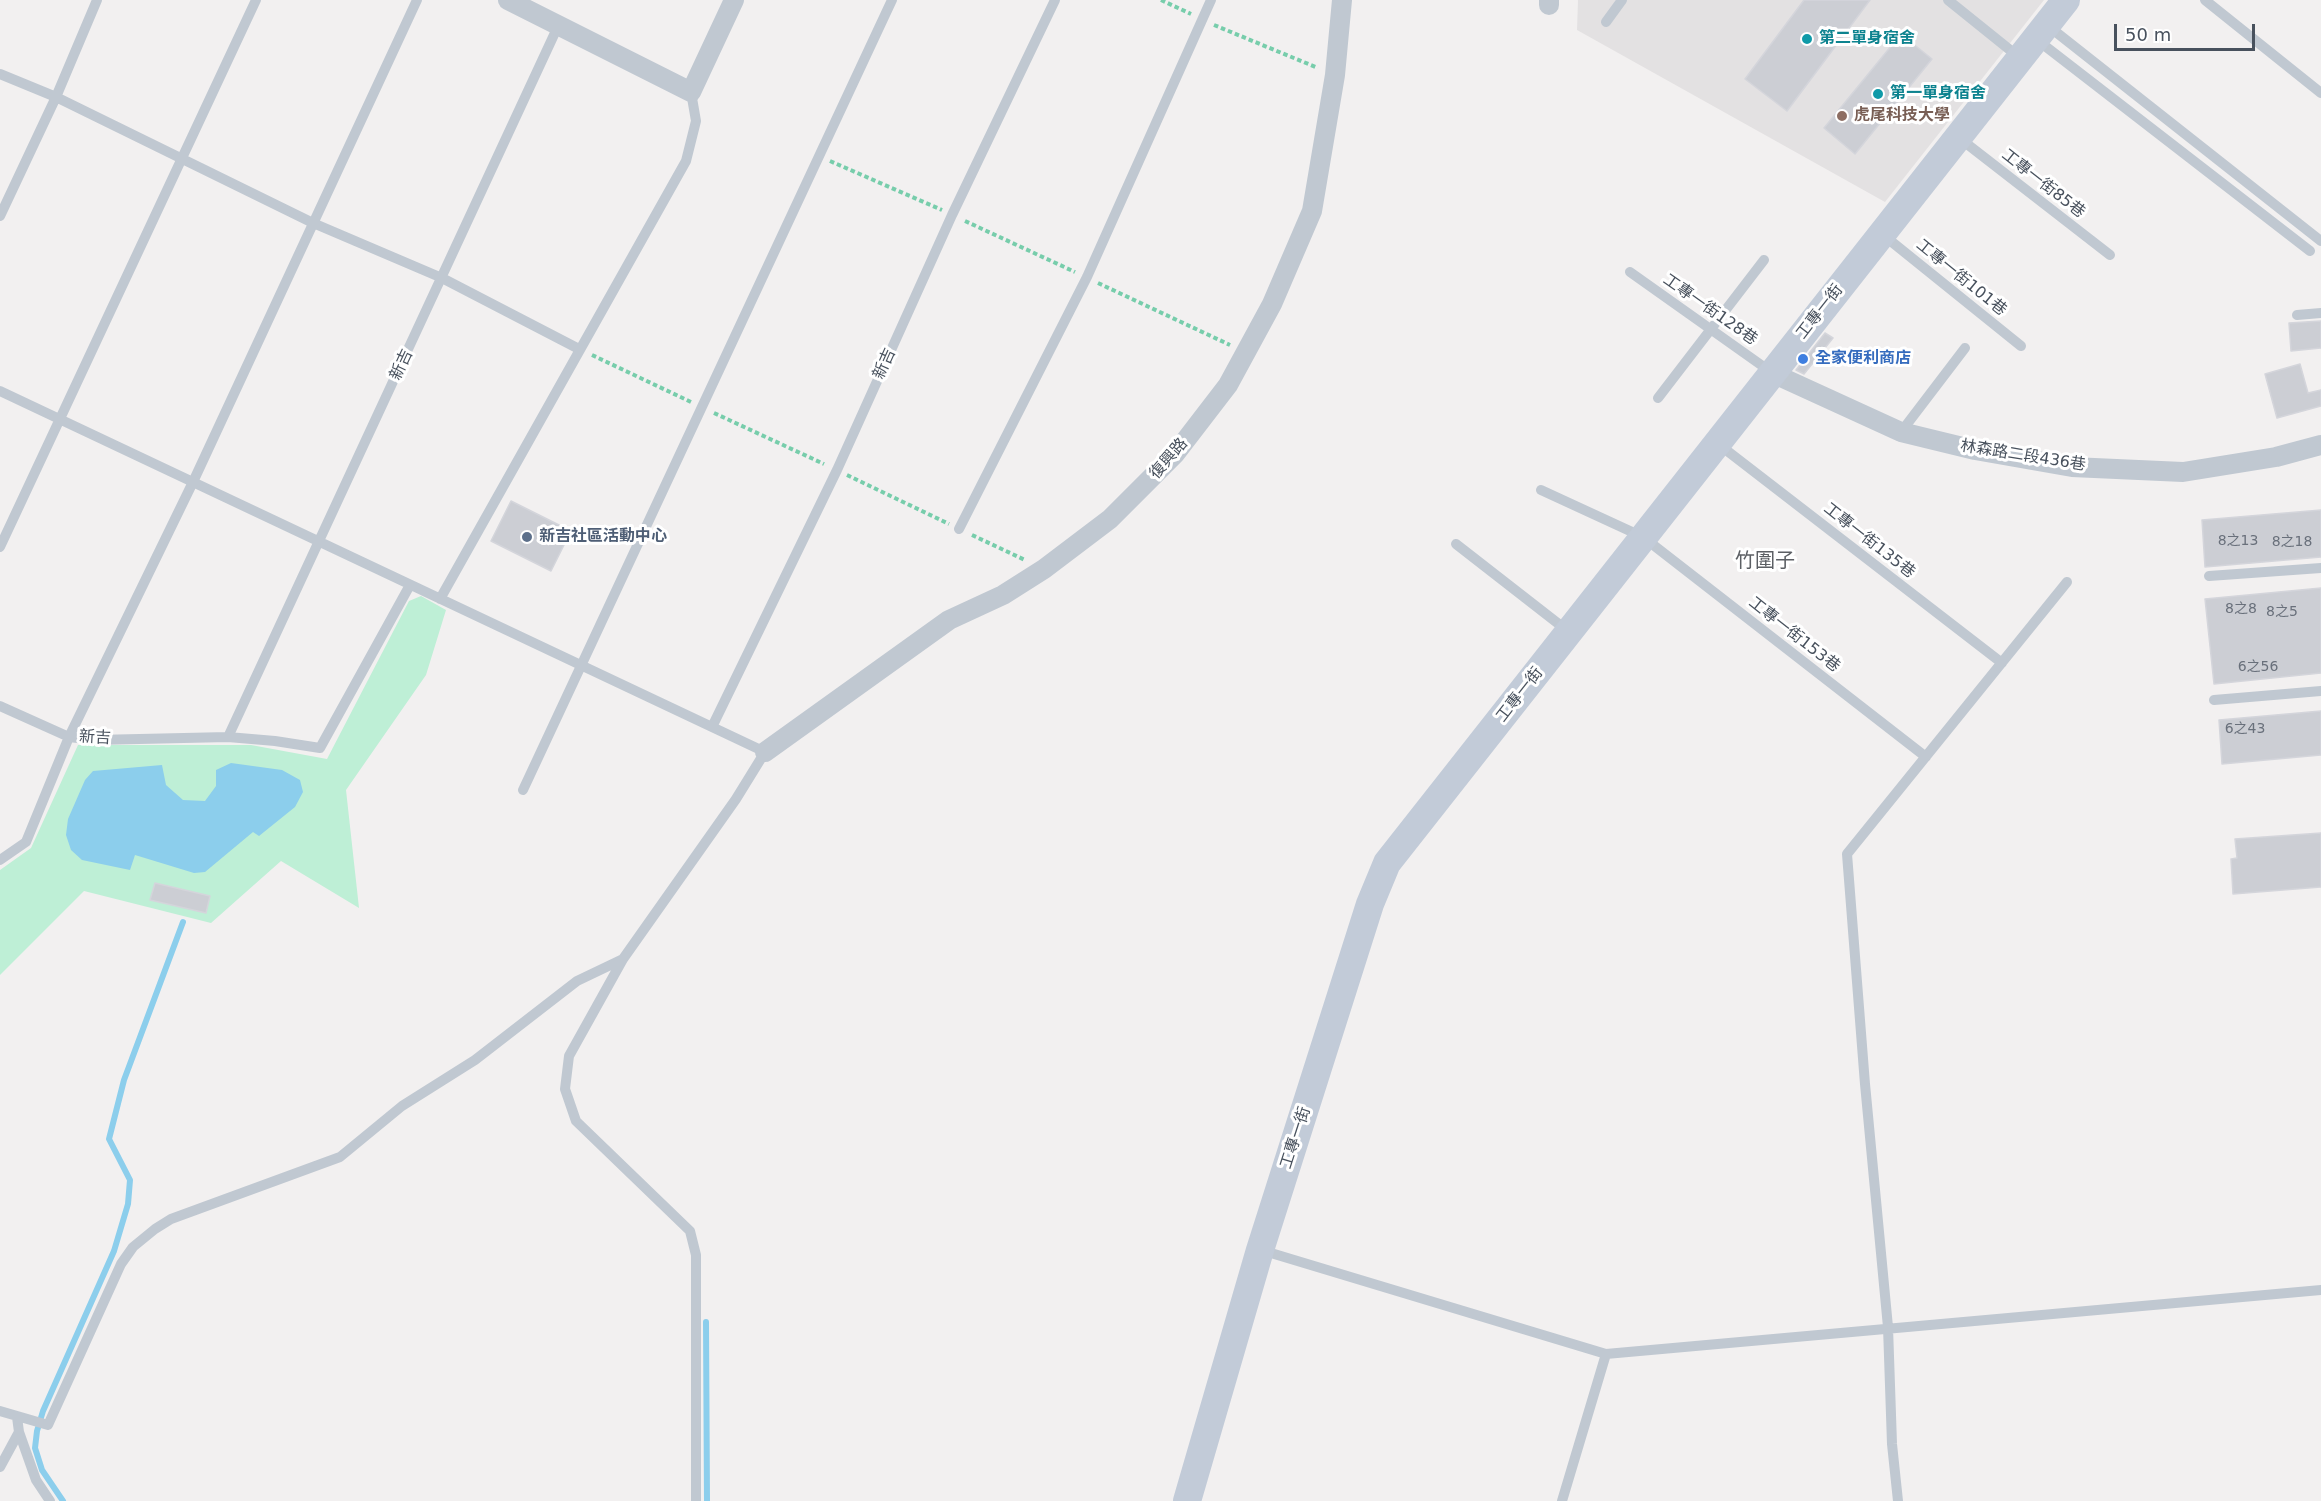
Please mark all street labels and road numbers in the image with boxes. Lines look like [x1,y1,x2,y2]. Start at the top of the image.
street label: 工專一街85巷 [1998,146,2088,222]
street label: 工專一街101巷 [1912,236,2010,320]
street label: 工專一街128巷 [1659,270,1761,350]
street label: 工專一街 [1793,281,1847,343]
street label: 新吉 [870,345,900,383]
street label: 新吉 [387,346,417,384]
street label: 復興路 [1146,435,1192,483]
street label: 林森路二段436巷 [1959,437,2087,475]
street label: 工專一街135巷 [1820,499,1918,583]
street label: 工專一街153巷 [1745,593,1843,677]
street label: 工專一街 [1493,664,1547,726]
street label: 新吉 [79,728,111,748]
street label: 工專一街 [1277,1105,1315,1171]

